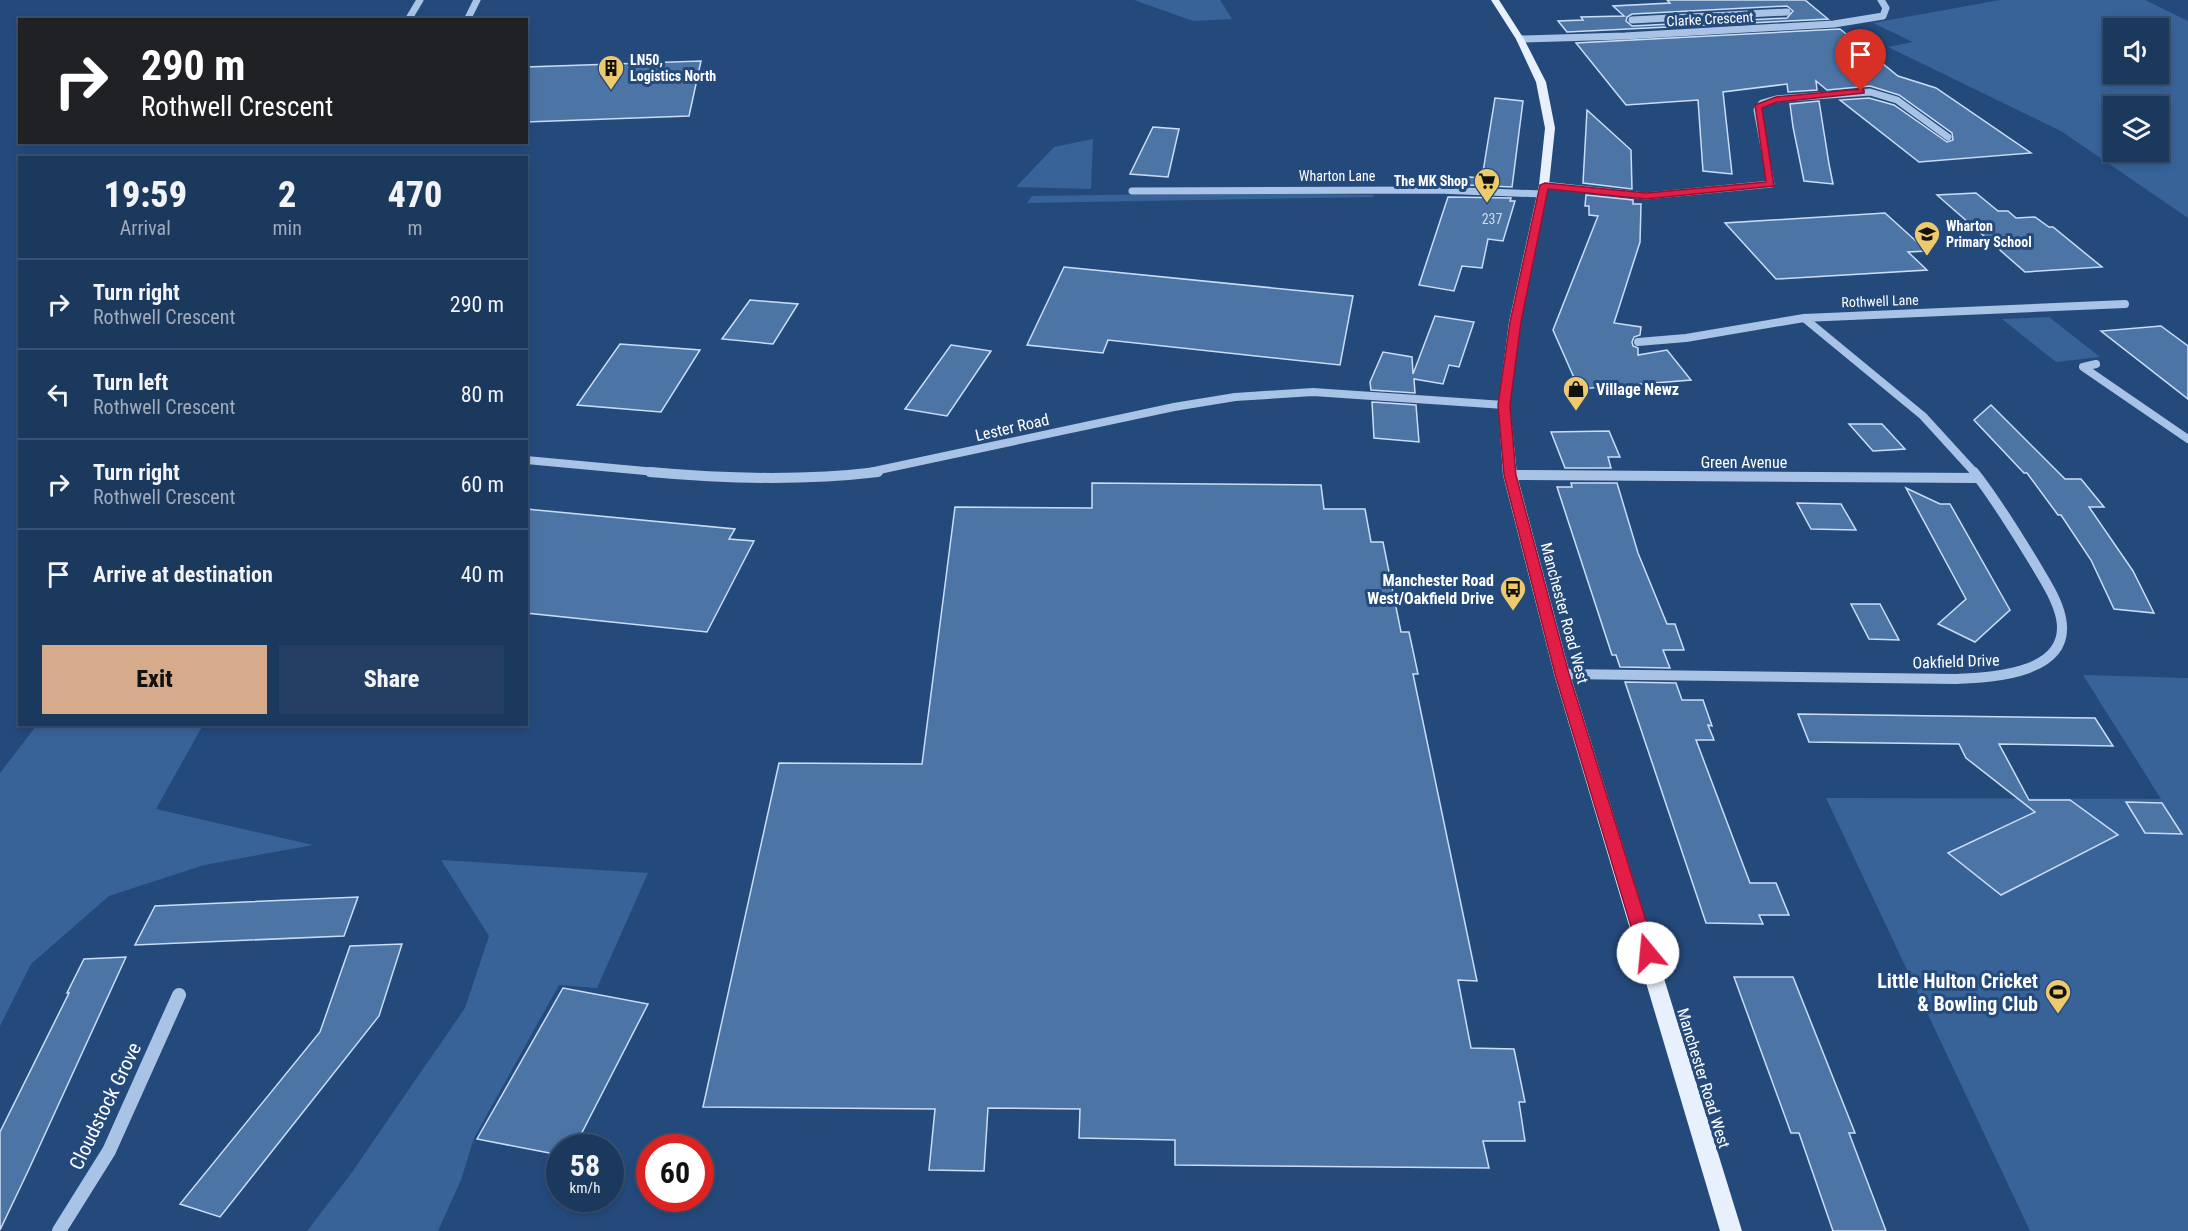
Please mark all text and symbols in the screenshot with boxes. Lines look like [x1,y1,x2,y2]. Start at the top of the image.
street label: Clarke Crescent [1666,9,1754,29]
map controls [2103,18,2169,162]
button: sound [2103,18,2169,84]
pin [1835,29,1886,91]
icon: arrive [1844,38,1877,71]
text: 290 m [141,41,246,90]
icon: right [42,42,120,120]
place label: LN50, Logistics North [630,52,716,84]
building icon: LN50, Logistics North [596,53,626,91]
text: Rothwell Crescent [141,91,333,123]
button: layers [2103,96,2169,162]
supermarket icon: The MK Shop [1472,166,1502,204]
street label: Wharton Lane [1299,168,1376,184]
place label: The MK Shop [1394,173,1468,189]
text: 19:59 [104,174,187,216]
text: 2 [278,174,296,216]
text: 470 [387,174,442,216]
house number: 237 [1482,211,1502,227]
text: Arrival [120,216,171,240]
text: min [273,216,302,240]
text: m [407,216,422,240]
place label: Wharton Primary School [1946,218,2032,250]
school or university icon: Wharton Primary School [1912,219,1942,257]
text: Turn right [93,280,180,305]
icon: right [42,288,75,321]
text: 290 m [450,292,504,317]
street label: Rothwell Lane [1841,292,1919,310]
text: Rothwell Crescent [93,305,235,329]
text: Turn left [93,370,168,395]
shop icon: Village Newz [1561,374,1591,412]
icon: left [42,378,75,411]
place label: Village Newz [1596,380,1679,399]
text: 80 m [461,382,504,407]
text: Rothwell Crescent [93,395,235,419]
street label: Lester Road [973,410,1051,445]
street label: Green Avenue [1701,453,1787,472]
text: Turn right [93,460,180,485]
icon: right [42,468,75,501]
text: 60 m [461,472,504,497]
text: Rothwell Crescent [93,485,235,509]
street label: Manchester Road West [1537,540,1593,686]
icon: arrive [42,558,75,591]
text: Arrive at destination [93,562,273,587]
text: 40 m [461,562,504,587]
place label: Manchester Road West/Oakfield Drive [1367,571,1494,608]
bus stop icon: Manchester Road West/Oakfield Drive [1498,574,1528,612]
button: Exit [42,645,267,714]
button: Share [279,645,504,714]
street label: Oakfield Drive [1912,650,2000,673]
position arrow [1616,921,1680,985]
place label: Little Hulton Cricket & Bowling Club [1877,969,2038,1016]
sports icon: Little Hulton Cricket & Bowling Club [2043,977,2073,1015]
street label: Manchester Road West [1673,1006,1734,1151]
street label: Cloudstock Grove [64,1038,146,1174]
speed limit sign: 60 [636,1134,714,1212]
text: 58 [570,1148,600,1183]
text: km/h [570,1179,600,1197]

